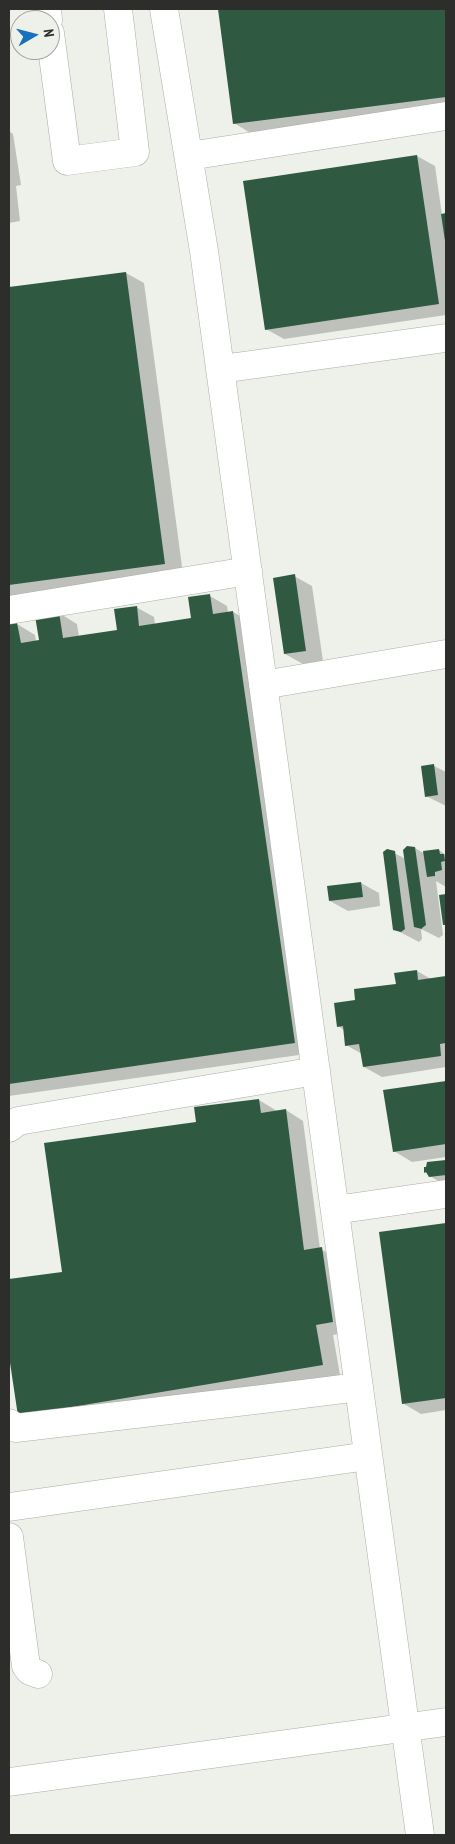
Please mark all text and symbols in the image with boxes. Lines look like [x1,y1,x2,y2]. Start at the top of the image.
north arrow [10,10,60,60]
text: N [39,28,58,38]

